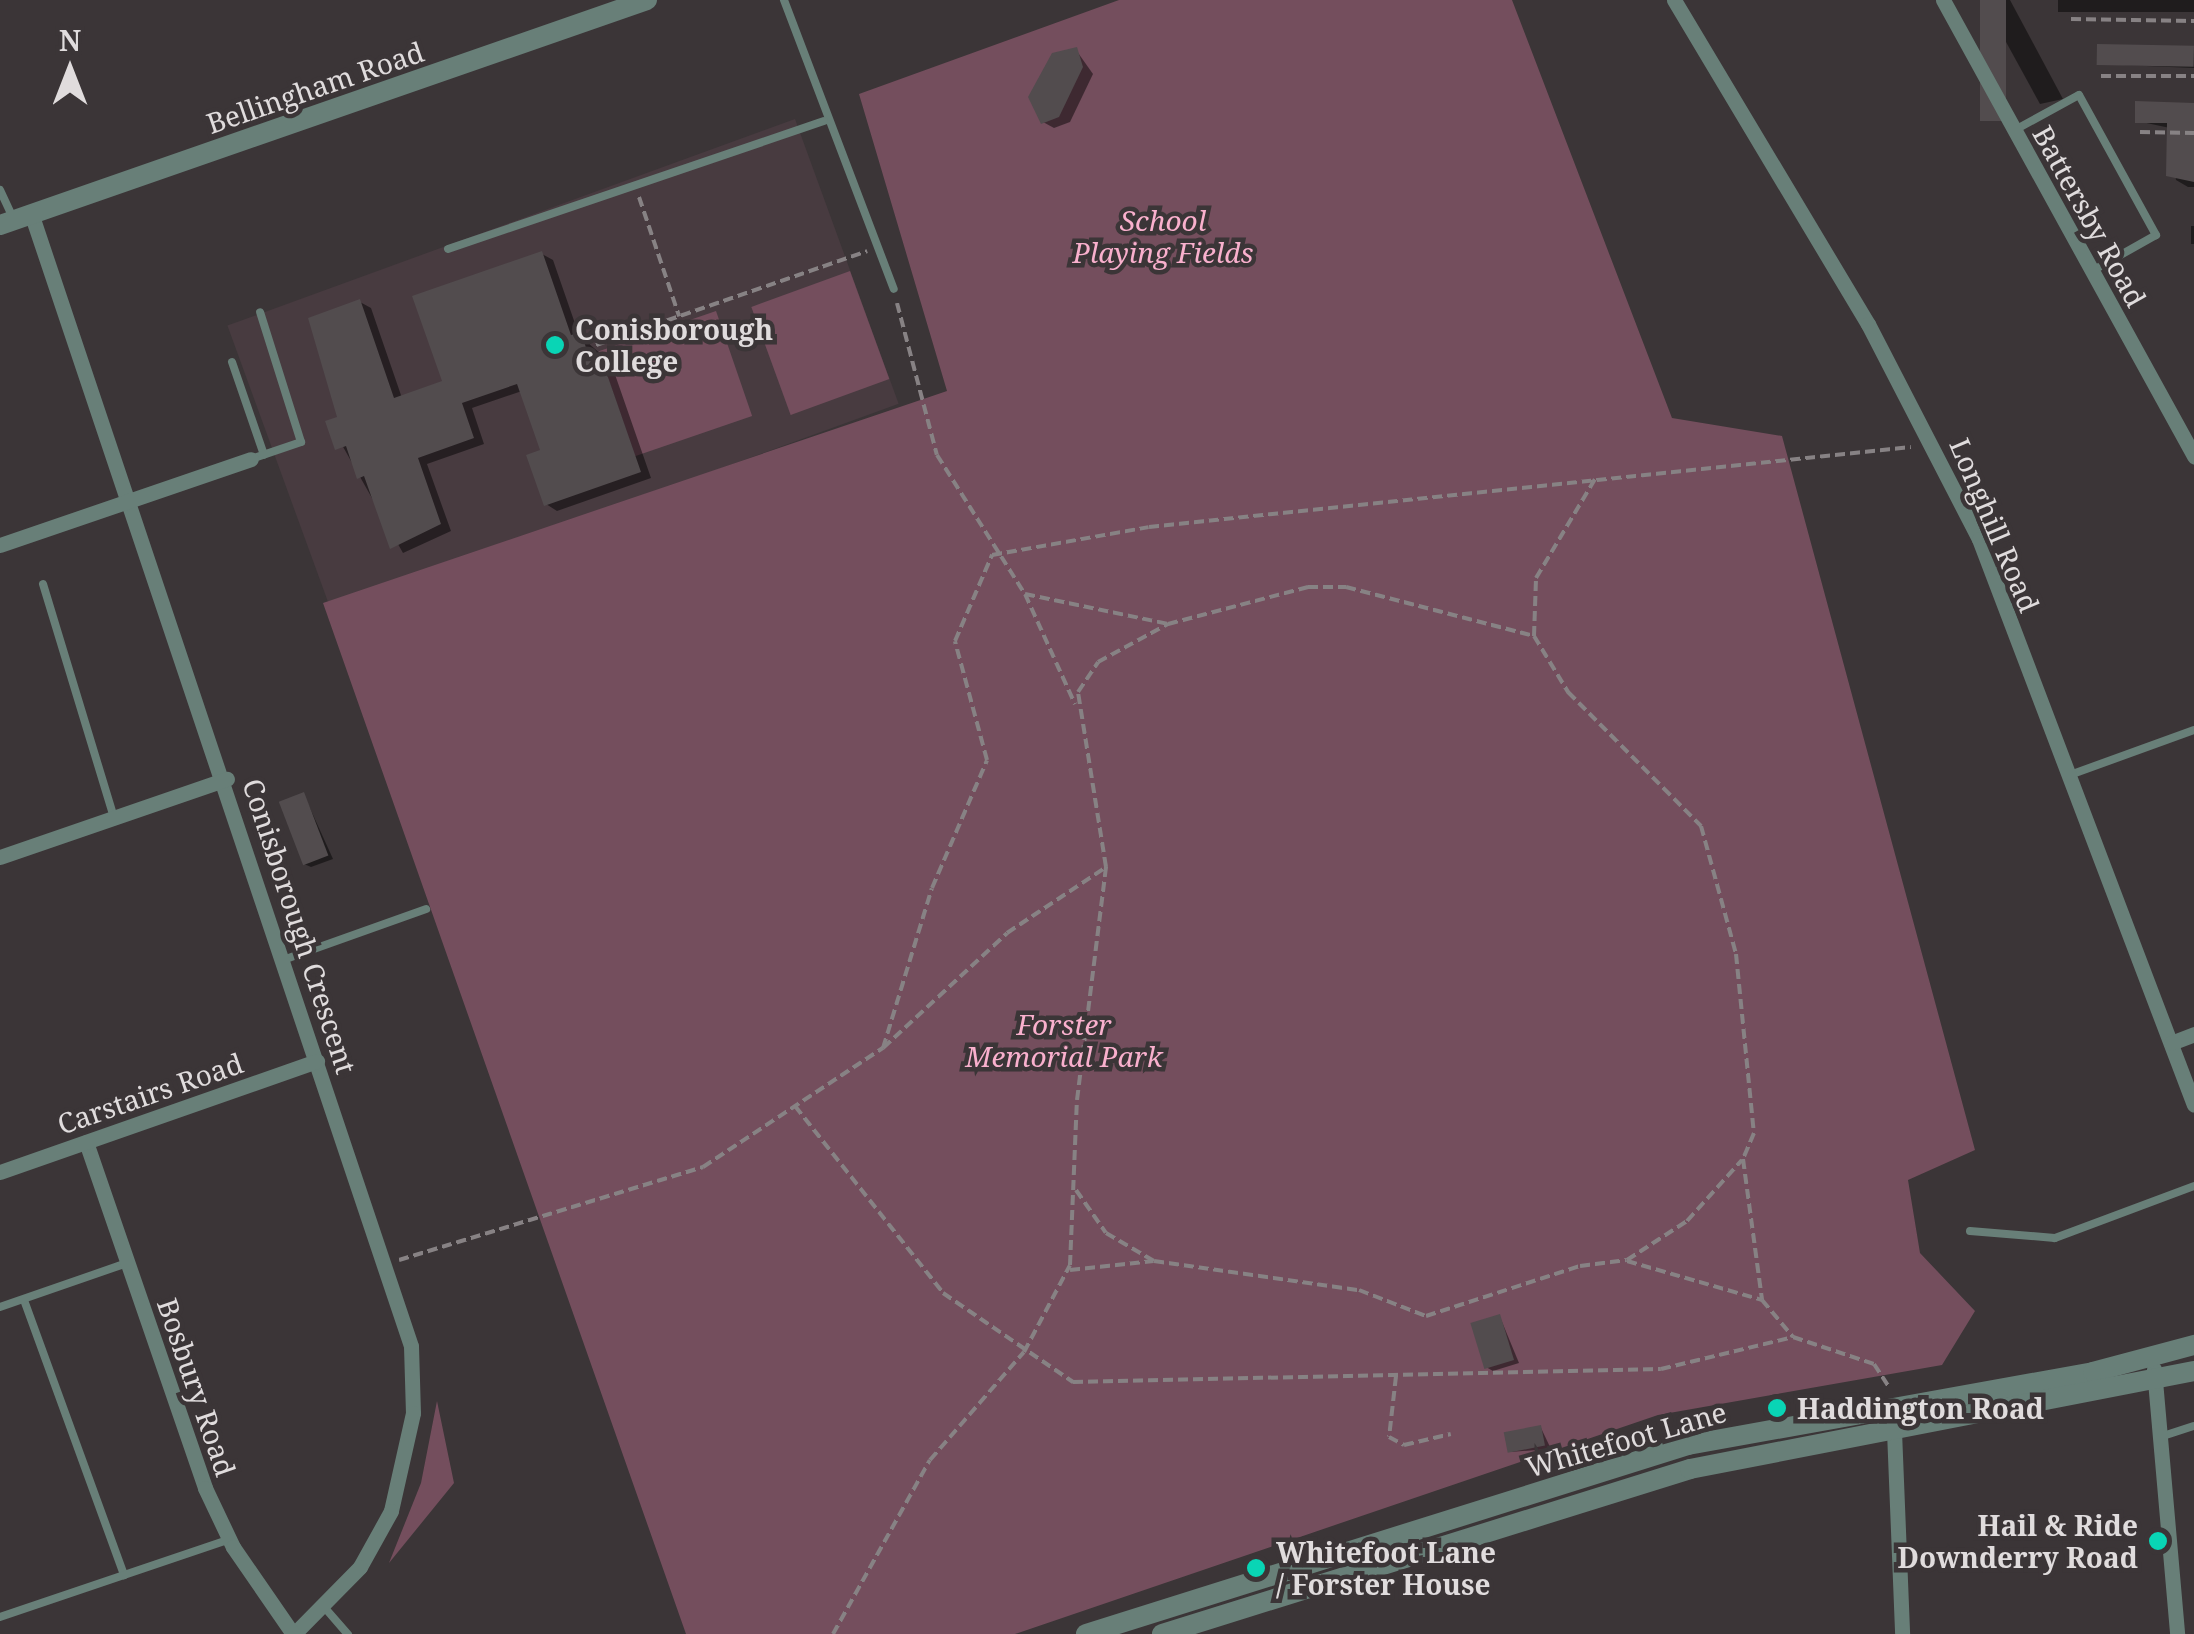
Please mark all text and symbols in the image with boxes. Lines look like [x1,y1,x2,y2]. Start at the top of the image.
north arrow [20,20,120,120]
text: N [59,21,81,59]
street label: Bellingham Road [202,34,428,140]
street label: Battersby Road [2026,120,2154,312]
park label: School Playing Fields [1073,203,1253,269]
place label: Conisborough College [575,312,773,378]
marker: Conisborough College [544,334,566,356]
street label: Longhill Road [1943,433,2047,617]
street label: Conisborough Crescent [236,774,364,1078]
park label: Forster Memorial Park [965,1007,1163,1073]
street label: Carstairs Road [53,1046,247,1140]
street label: Bosbury Road [151,1294,243,1480]
place label: Haddington Road [1797,1391,2044,1425]
street label: Whitefoot Lane [1522,1394,1730,1484]
marker: Haddington Road [1766,1397,1788,1419]
place label: Hail & Ride Downderry Road [1898,1508,2138,1574]
marker: Hail & Ride Downderry Road [2147,1530,2169,1552]
place label: Whitefoot Lane / Forster House [1276,1535,1496,1601]
marker: Whitefoot Lane / Forster House [1245,1557,1267,1579]

